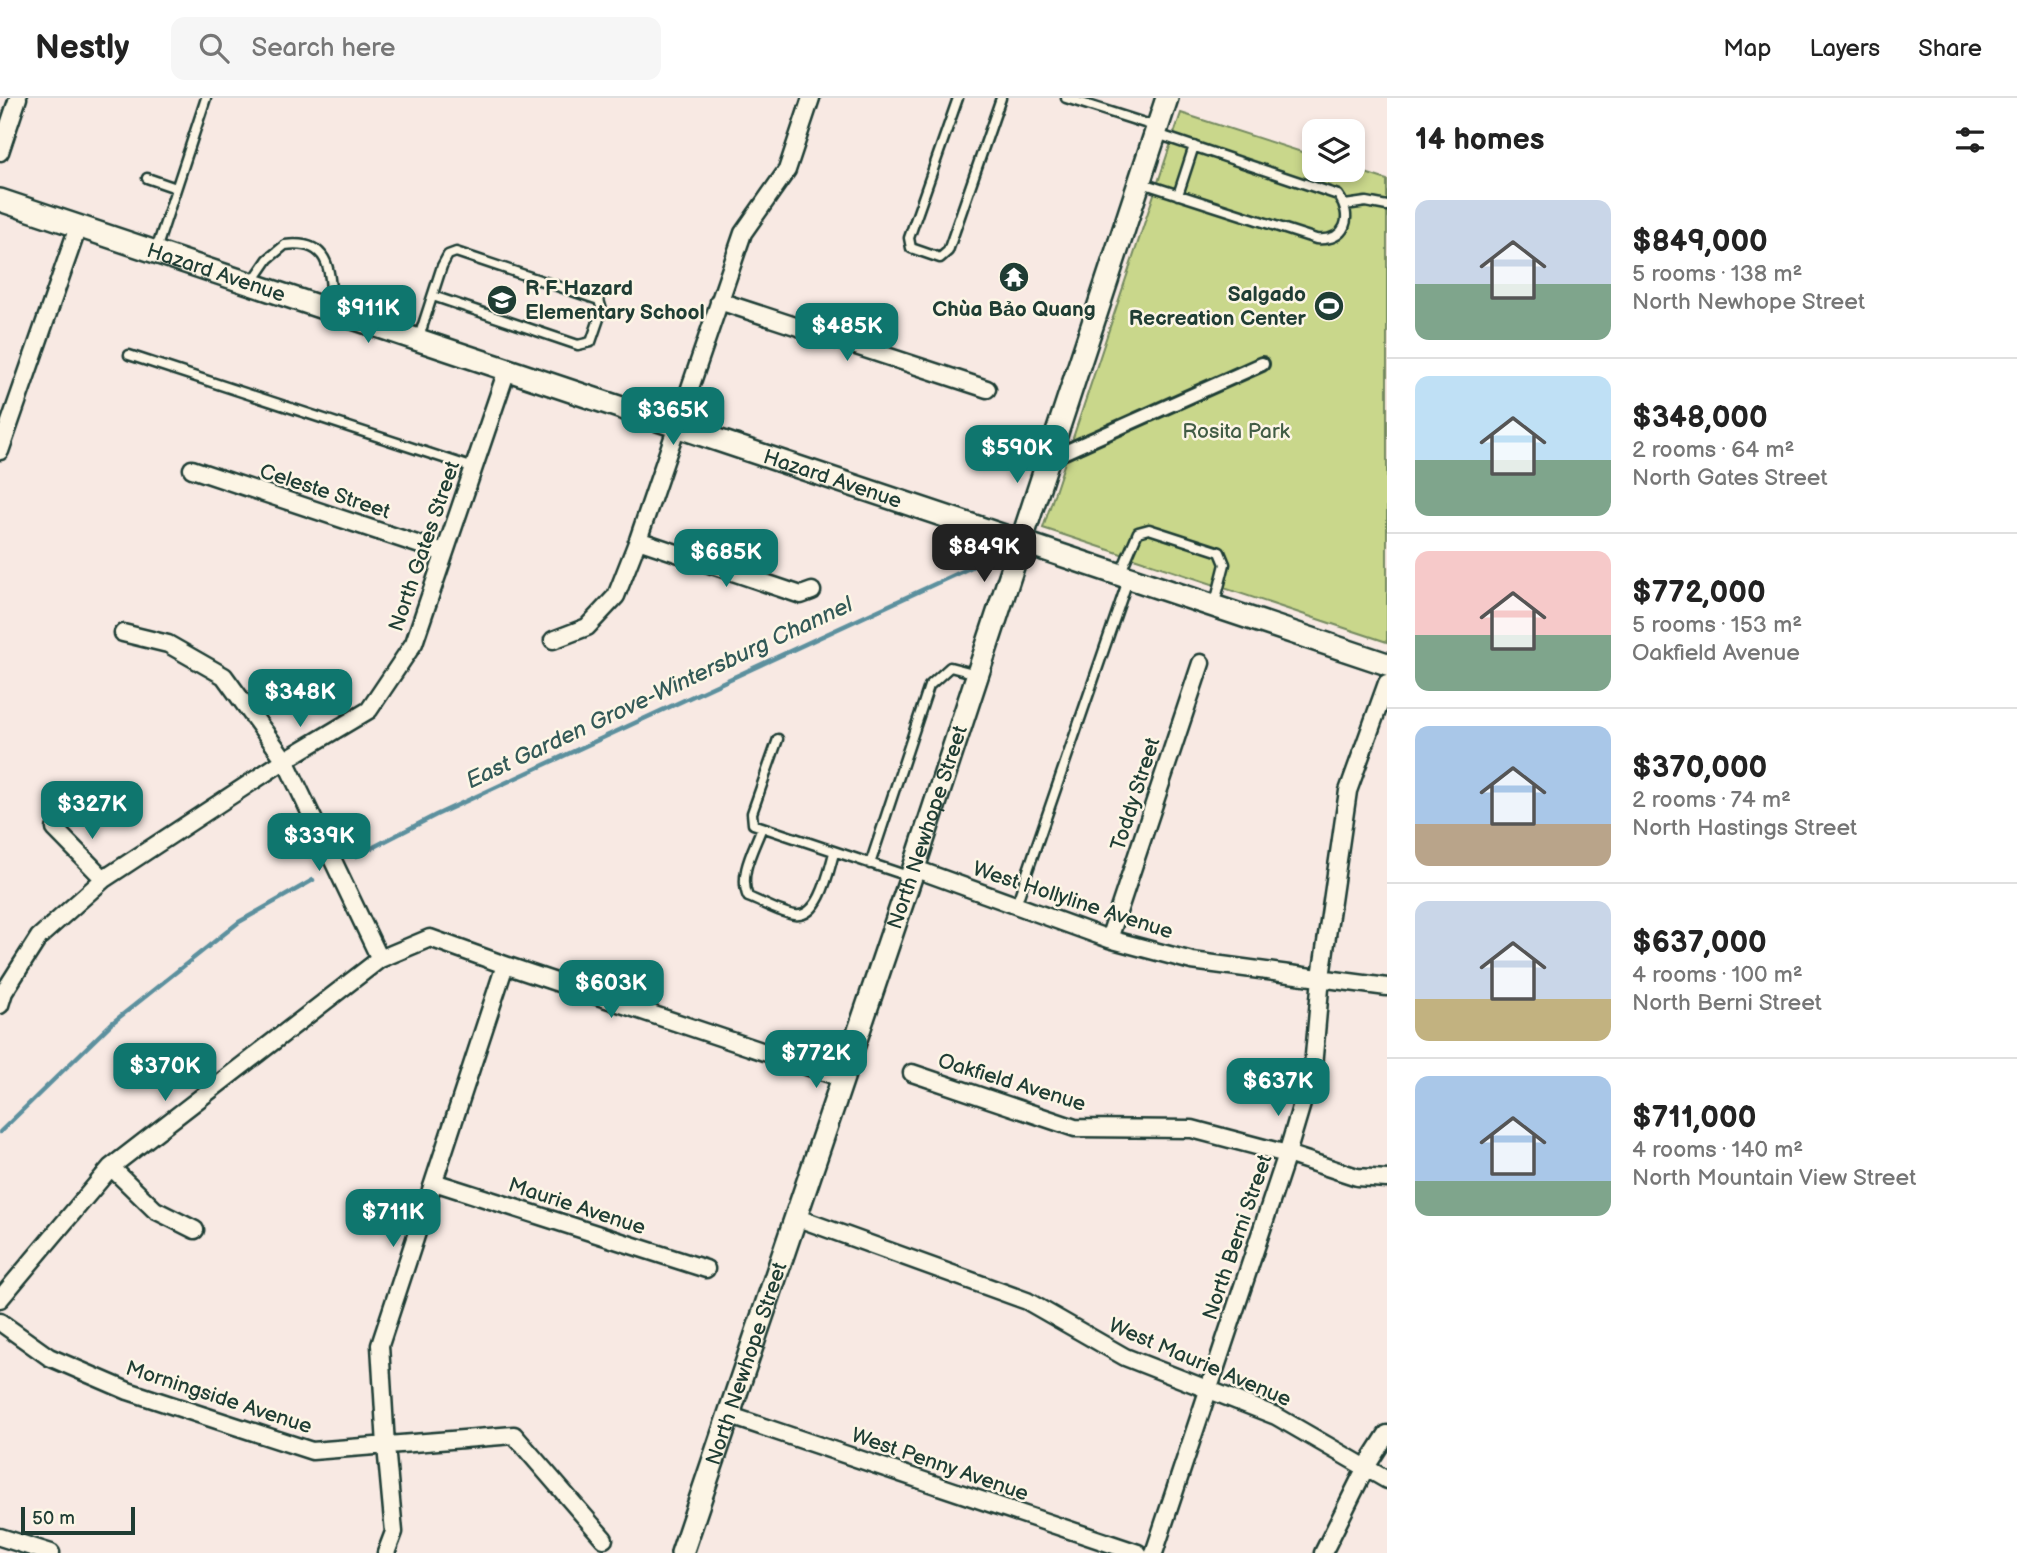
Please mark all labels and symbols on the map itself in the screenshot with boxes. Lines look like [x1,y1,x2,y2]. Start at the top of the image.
street label: Hazard Avenue [144,238,288,308]
temple icon: Chùa Bảo Quang [997,260,1031,294]
place label: R F Hazard Elementary School [525,276,705,325]
place label: Salgado Recreation Center [1129,282,1307,331]
school or university icon: R F Hazard Elementary School [485,283,519,317]
pin: $911K [319,286,417,345]
sports icon: Salgado Recreation Center [1312,289,1346,323]
place label: Chùa Bảo Quang [932,297,1096,322]
pin: $485K [798,303,896,363]
pin: $365K [624,388,722,447]
park label: Rosita Park [1182,419,1291,444]
pin: $590K [968,426,1066,485]
street label: Hazard Avenue [760,444,905,514]
street label: North Gates Street [384,457,466,635]
street label: Celeste Street [256,459,394,525]
pin: $849K [935,524,1033,584]
pin: $685K [677,530,775,589]
water label: East Garden Grove-Wintersburg Channel [462,590,858,795]
pin: $348K [251,670,349,729]
street label: North Newhope Street [882,722,973,932]
street label: Toddy Street [1105,734,1166,854]
pin: $327K [43,782,141,841]
pin: $339K [270,814,368,873]
street label: West Hollyline Avenue [970,856,1176,945]
pin: $603K [562,960,660,1020]
pin: $772K [767,1030,865,1090]
pin: $370K [116,1044,214,1103]
street label: Oakfield Avenue [935,1048,1089,1117]
pin: $637K [1229,1058,1327,1118]
street label: North Berni Street [1197,1151,1278,1323]
street label: Maurie Avenue [505,1173,649,1240]
pin: $711K [344,1190,442,1249]
street label: North Newhope Street [701,1258,793,1469]
street label: West Maurie Avenue [1105,1313,1295,1412]
street label: Morningside Avenue [123,1356,315,1439]
street label: West Penny Avenue [848,1422,1032,1507]
scale bar [21,1504,135,1536]

